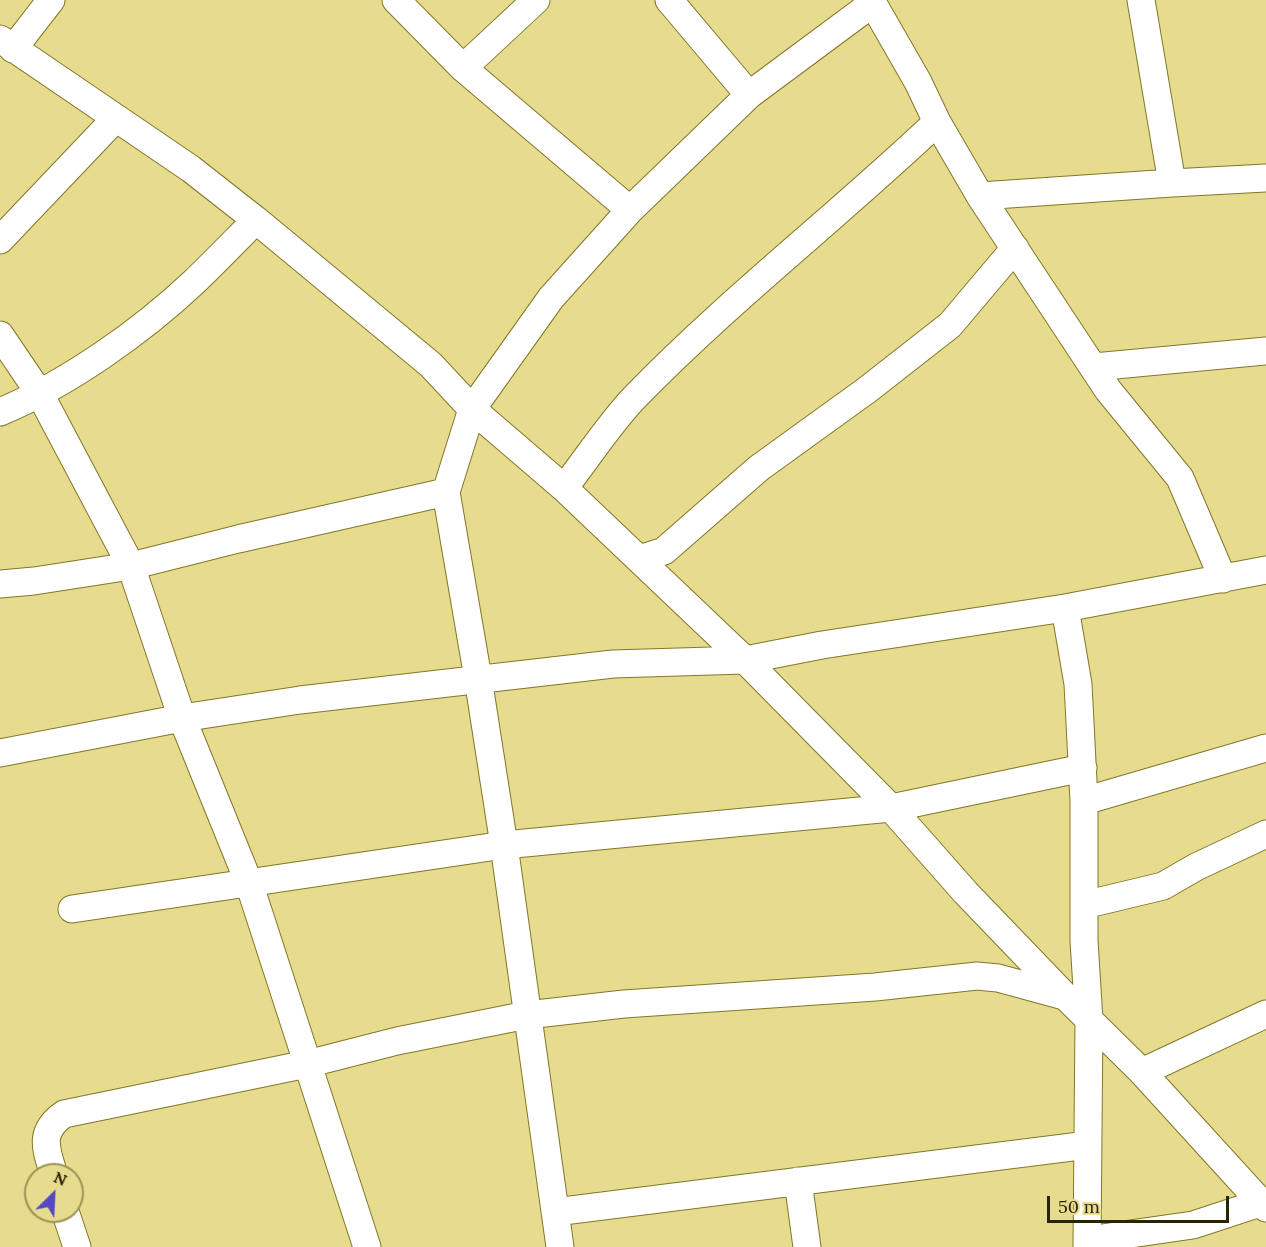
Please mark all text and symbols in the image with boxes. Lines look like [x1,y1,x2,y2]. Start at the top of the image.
north arrow [24,1163,84,1223]
text: N [51,1167,70,1190]
scale bar [1050,1184,1232,1222]
text: 50 m [1058,1195,1100,1218]

